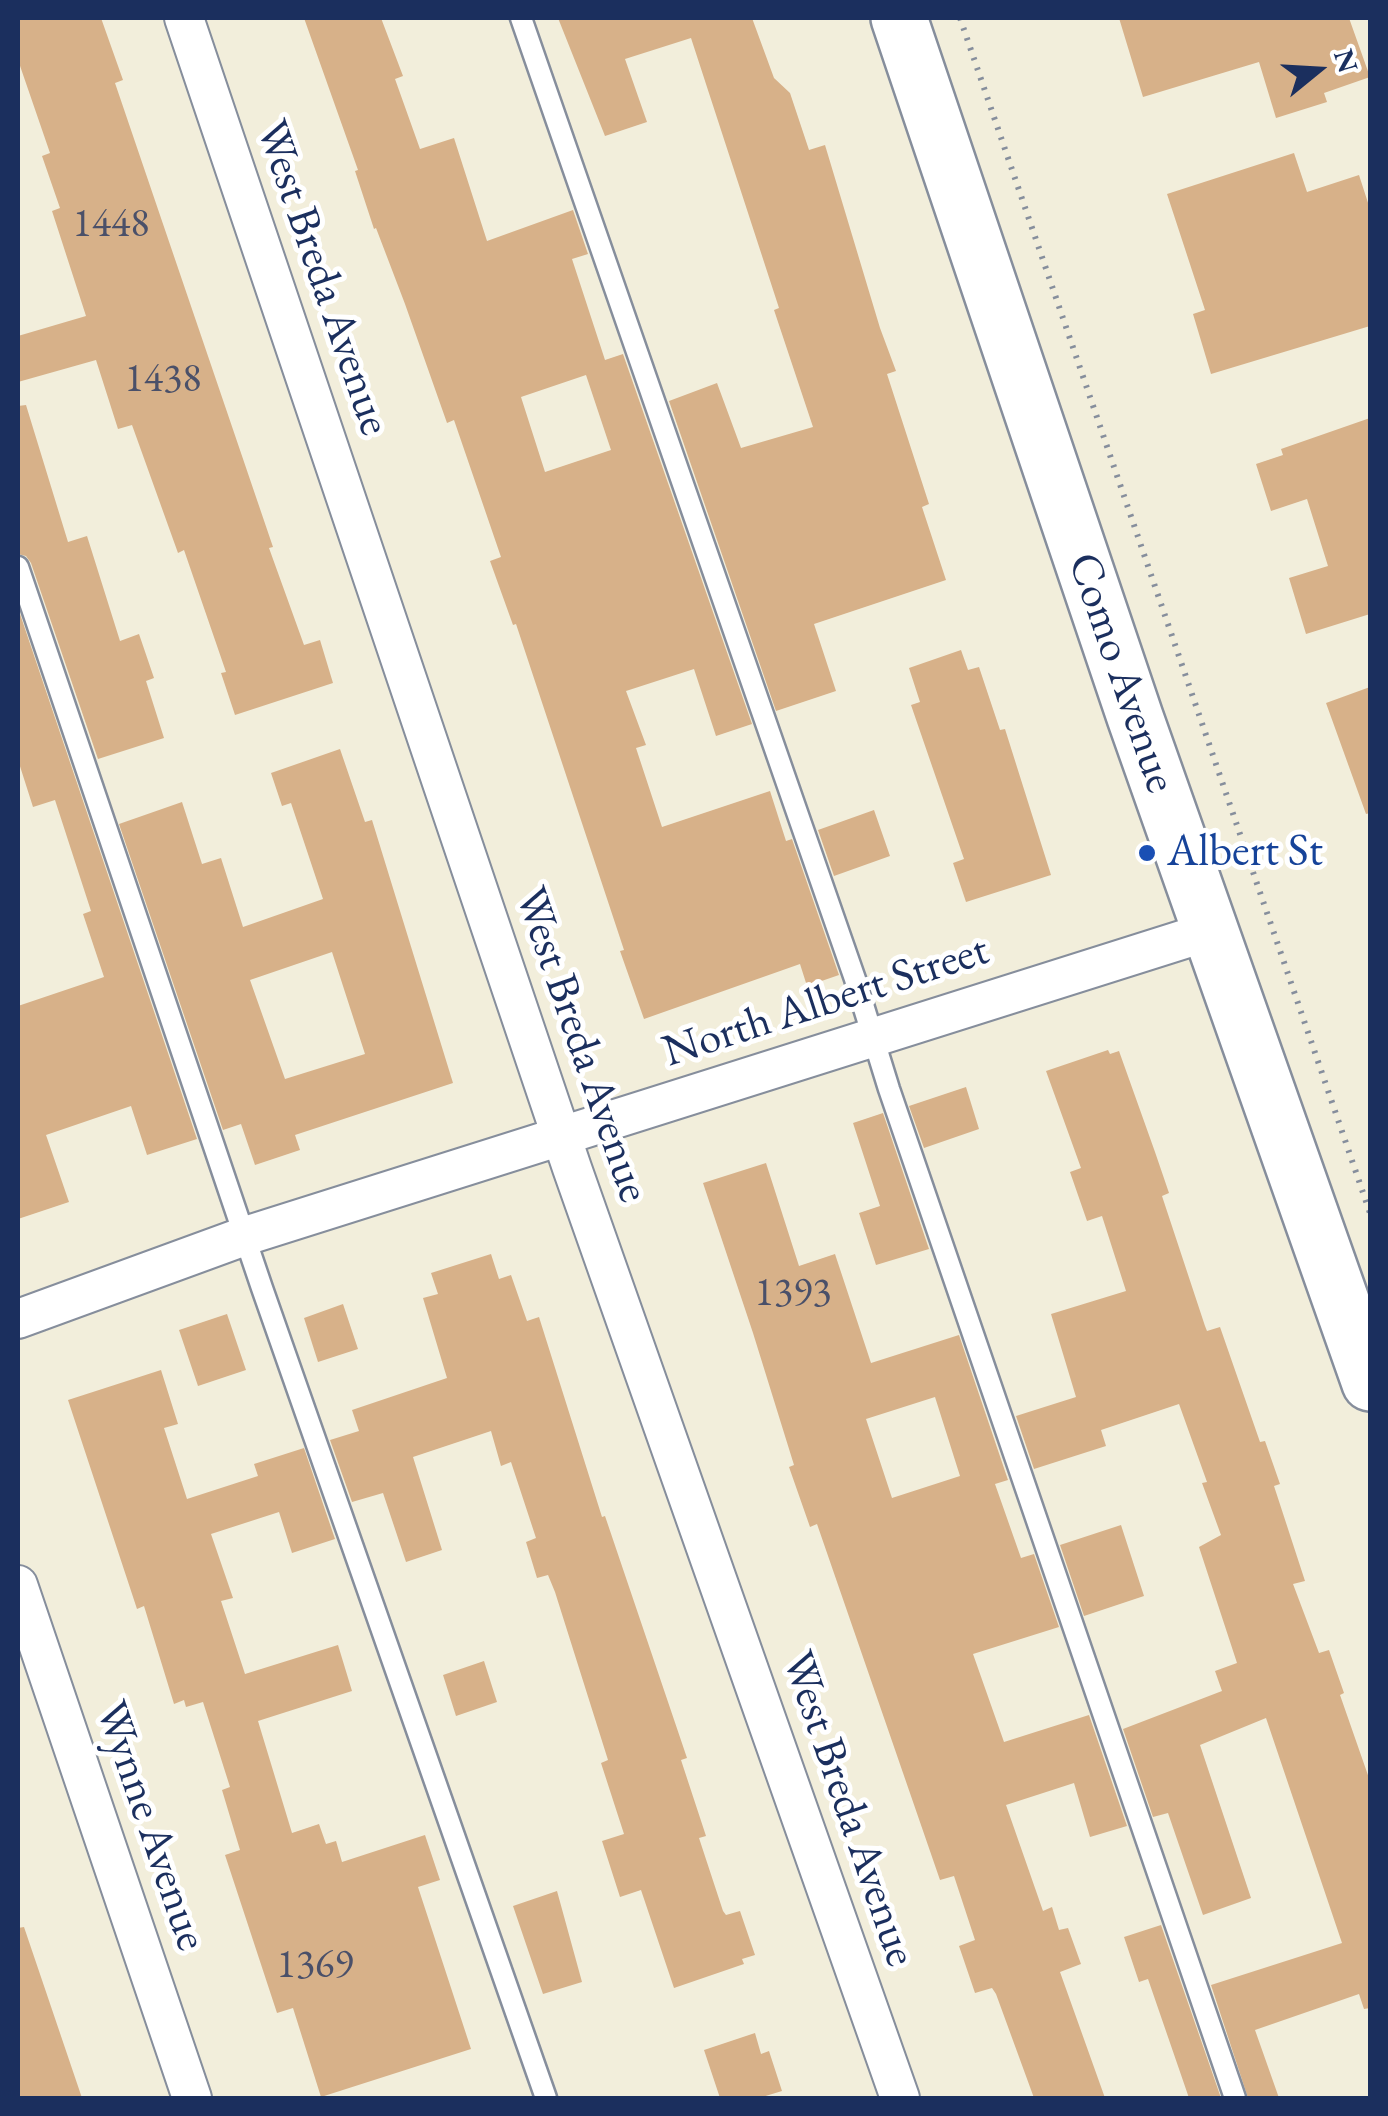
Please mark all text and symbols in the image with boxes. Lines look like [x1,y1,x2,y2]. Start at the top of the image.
north arrow [1268,20,1368,120]
text: N [1326,44,1367,77]
street label: West Breda Avenue [243,114,401,442]
house number: 1448 [73,201,149,249]
house number: 1438 [125,356,201,404]
street label: Como Avenue [1055,546,1187,800]
place label: Albert St [1167,826,1323,880]
marker: Albert St [1136,842,1158,864]
street label: West Breda Avenue [502,881,660,1209]
street label: North Albert Street [656,924,996,1080]
house number: 1393 [755,1270,831,1318]
street label: West Breda Avenue [769,1645,927,1973]
street label: Wynne Avenue [82,1694,218,1958]
house number: 1369 [277,1942,353,1990]

